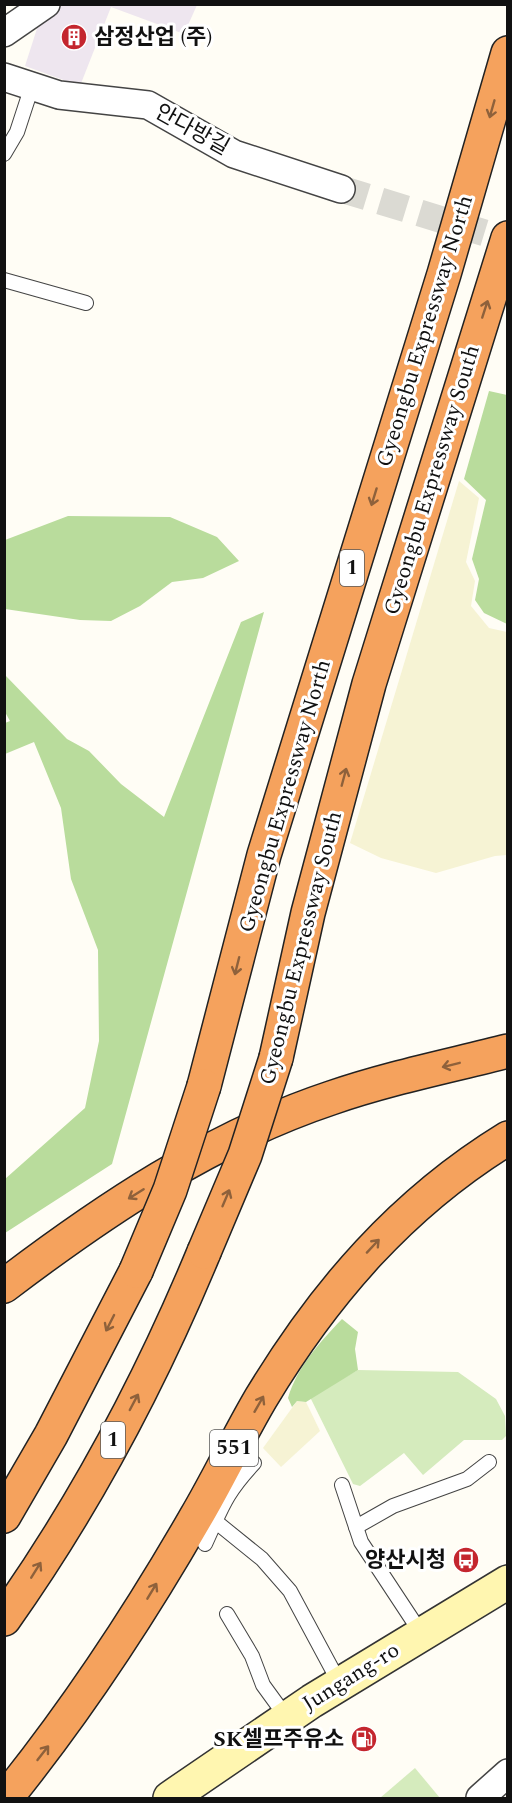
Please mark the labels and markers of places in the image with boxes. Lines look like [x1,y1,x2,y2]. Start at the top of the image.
place label: 삼정산업 (주) [94,21,212,54]
building icon: 삼정산업 (주) [59,22,89,52]
place label: 양산시청 [365,1544,446,1577]
bus stop icon: 양산시청 [451,1545,481,1575]
place label: SK셀프주유소 [213,1723,344,1756]
fuel station icon: SK셀프주유소 [349,1724,379,1754]

